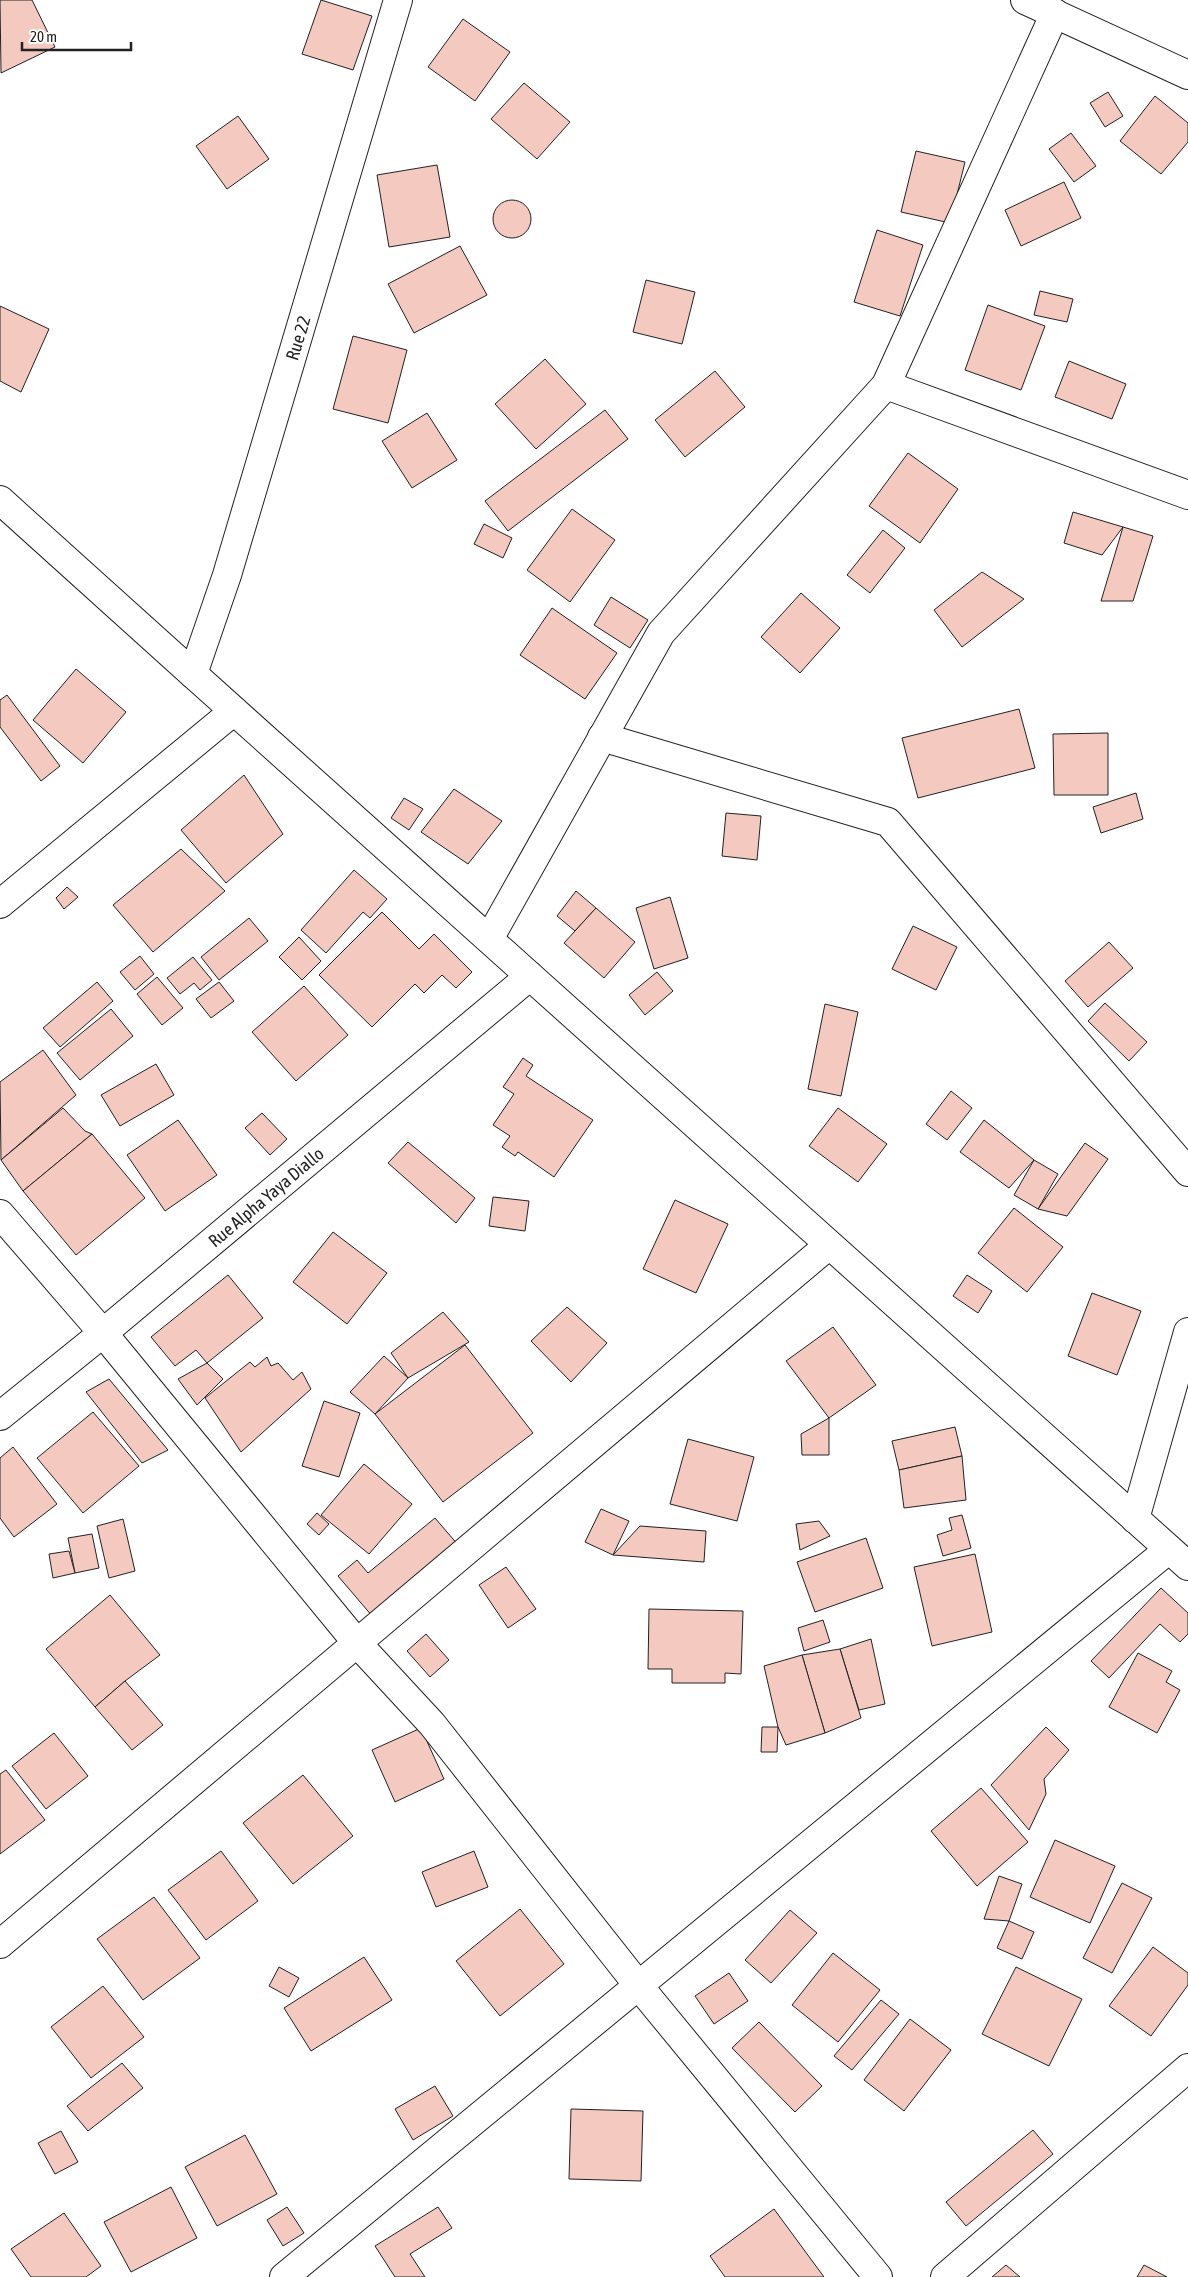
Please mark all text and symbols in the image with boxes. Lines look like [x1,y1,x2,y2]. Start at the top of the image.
scale bar [22,20,131,52]
text: 20 m [30,28,57,45]
street label: Rue 22 [281,313,315,363]
street label: Rue Alpha Yaya Diallo [204,1143,328,1251]

